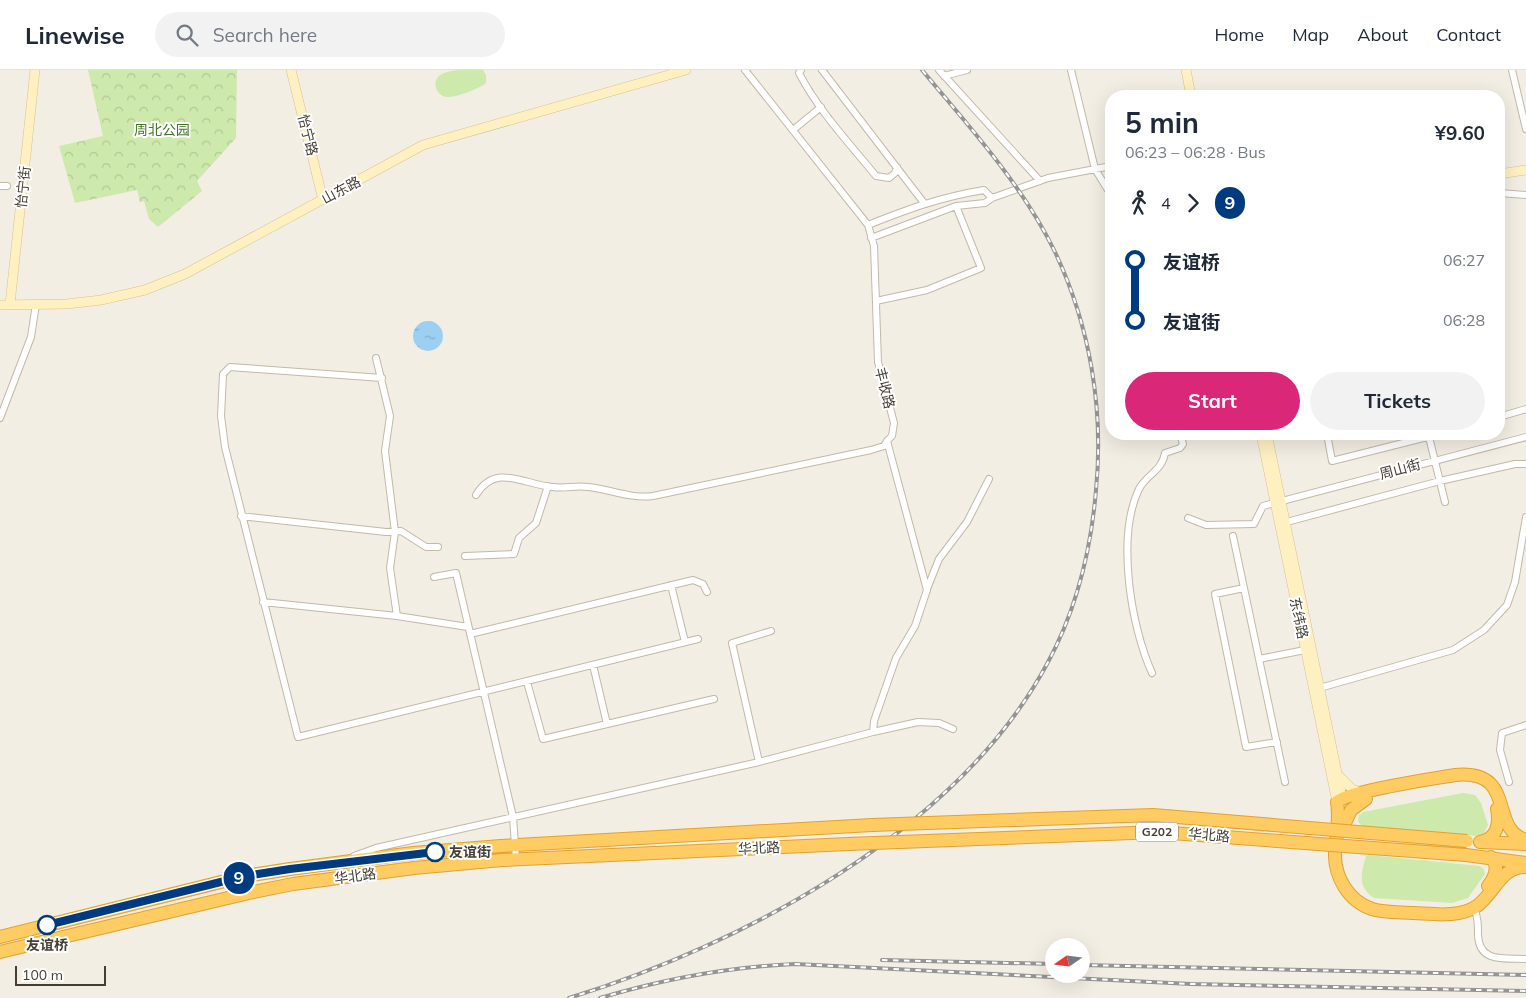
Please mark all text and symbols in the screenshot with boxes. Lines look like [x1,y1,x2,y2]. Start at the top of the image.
search box [155,12,505,57]
text: Linewise [25,20,125,50]
icon: search [173,21,201,49]
text: Search here [213,23,317,47]
text: Home [1214,23,1264,46]
text: Map [1292,23,1329,46]
text: About [1357,23,1408,46]
text: Contact [1436,23,1501,46]
text: 5 min [1125,105,1199,140]
street label: 怡宁路 [294,112,322,158]
park label: 周北公园 [134,121,190,139]
text: ¥9.60 [1435,121,1485,145]
text: 06:23 – 06:28 · Bus [1125,142,1266,162]
street label: 怡宁街 [12,165,34,209]
street label: 山东路 [318,172,364,208]
icon: walk [1125,189,1153,217]
icon: forward [1179,189,1207,217]
text: 9 [1225,191,1235,214]
text: 4 [1161,193,1171,213]
text: 友谊桥 [1163,250,1220,274]
text: 06:27 [1443,250,1485,270]
text: 友谊街 [1163,310,1220,334]
text: 06:28 [1443,310,1485,330]
street label: 丰收路 [871,365,899,411]
button: Start [1125,372,1300,430]
button: Tickets [1310,372,1485,430]
street label: 周山街 [1377,455,1423,483]
street label: 东纬路 [1286,596,1312,640]
road number: G202 [1136,822,1178,842]
street label: 华北路 [1187,824,1231,846]
street label: 华北路 [738,838,780,858]
marker: 友谊街 [425,842,445,862]
place label: 友谊街 [449,843,491,861]
line badge: 9 [223,862,255,894]
street label: 华北路 [333,864,377,888]
text: 9 [234,866,244,889]
marker: 友谊桥 [37,915,57,935]
place label: 友谊桥 [26,936,68,954]
north arrow [1045,938,1090,982]
map controls [1045,938,1090,983]
scale bar [15,963,106,986]
text: 100 m [22,966,63,984]

